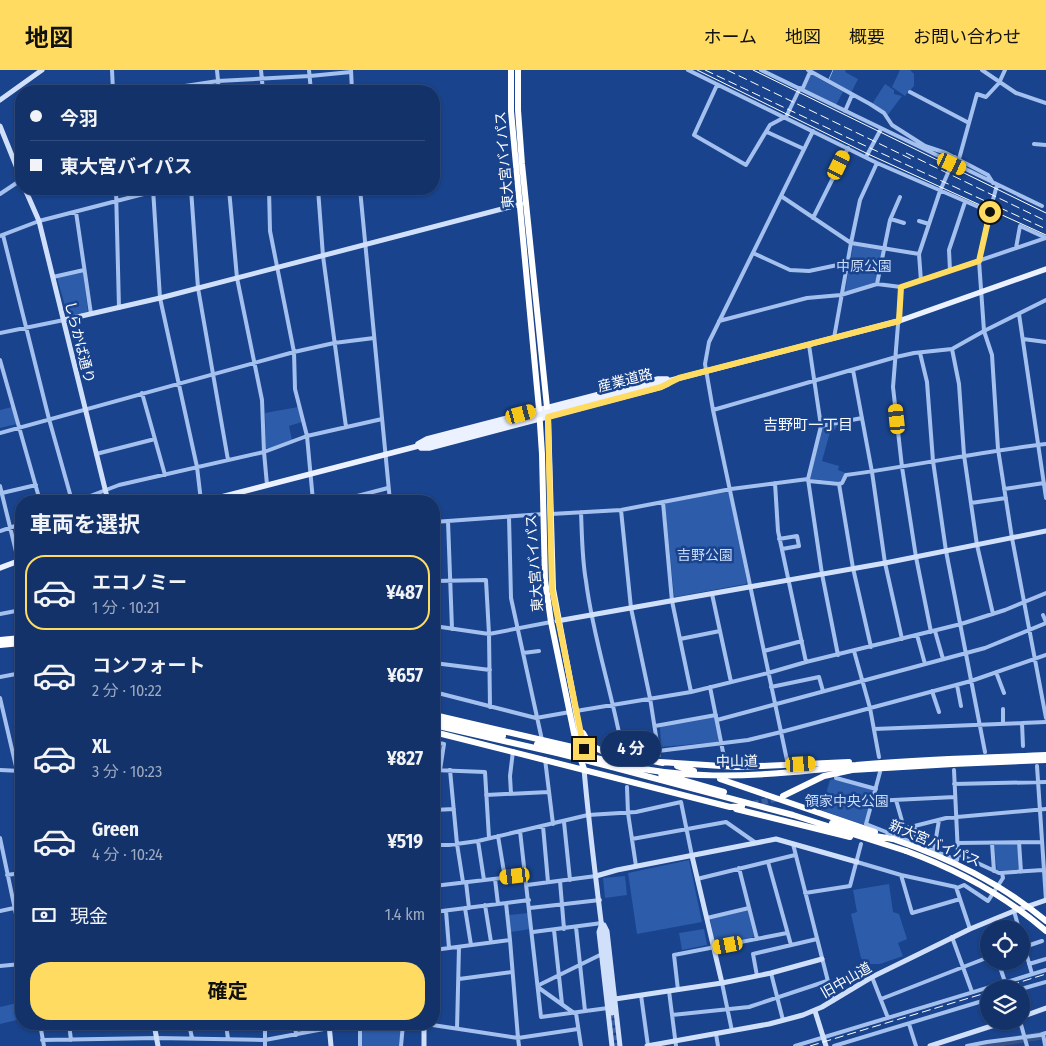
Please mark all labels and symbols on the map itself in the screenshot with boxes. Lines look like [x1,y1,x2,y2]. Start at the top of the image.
street label: 東大宮バイパス [492,111,517,209]
car [825,148,852,182]
car [935,151,968,177]
route start [979,201,1001,223]
park label: 中原公園 [836,258,892,275]
street label: しらかば通り [61,299,98,385]
street label: 産業道路 [596,365,654,396]
car [504,403,537,425]
car [887,403,906,435]
district label: 吉野町一丁目 [763,416,853,434]
street label: 東大宮バイパス [523,514,546,612]
park label: 吉野公園 [677,547,733,564]
callout: 4 分 [602,732,662,766]
route end [573,738,595,760]
street label: 中山道 [716,753,758,770]
car [785,756,816,772]
park label: 領家中央公園 [805,793,889,810]
street label: 新大宮バイパス [887,817,983,870]
car [499,867,530,885]
car [711,935,744,955]
street label: 旧中山道 [818,959,875,1002]

